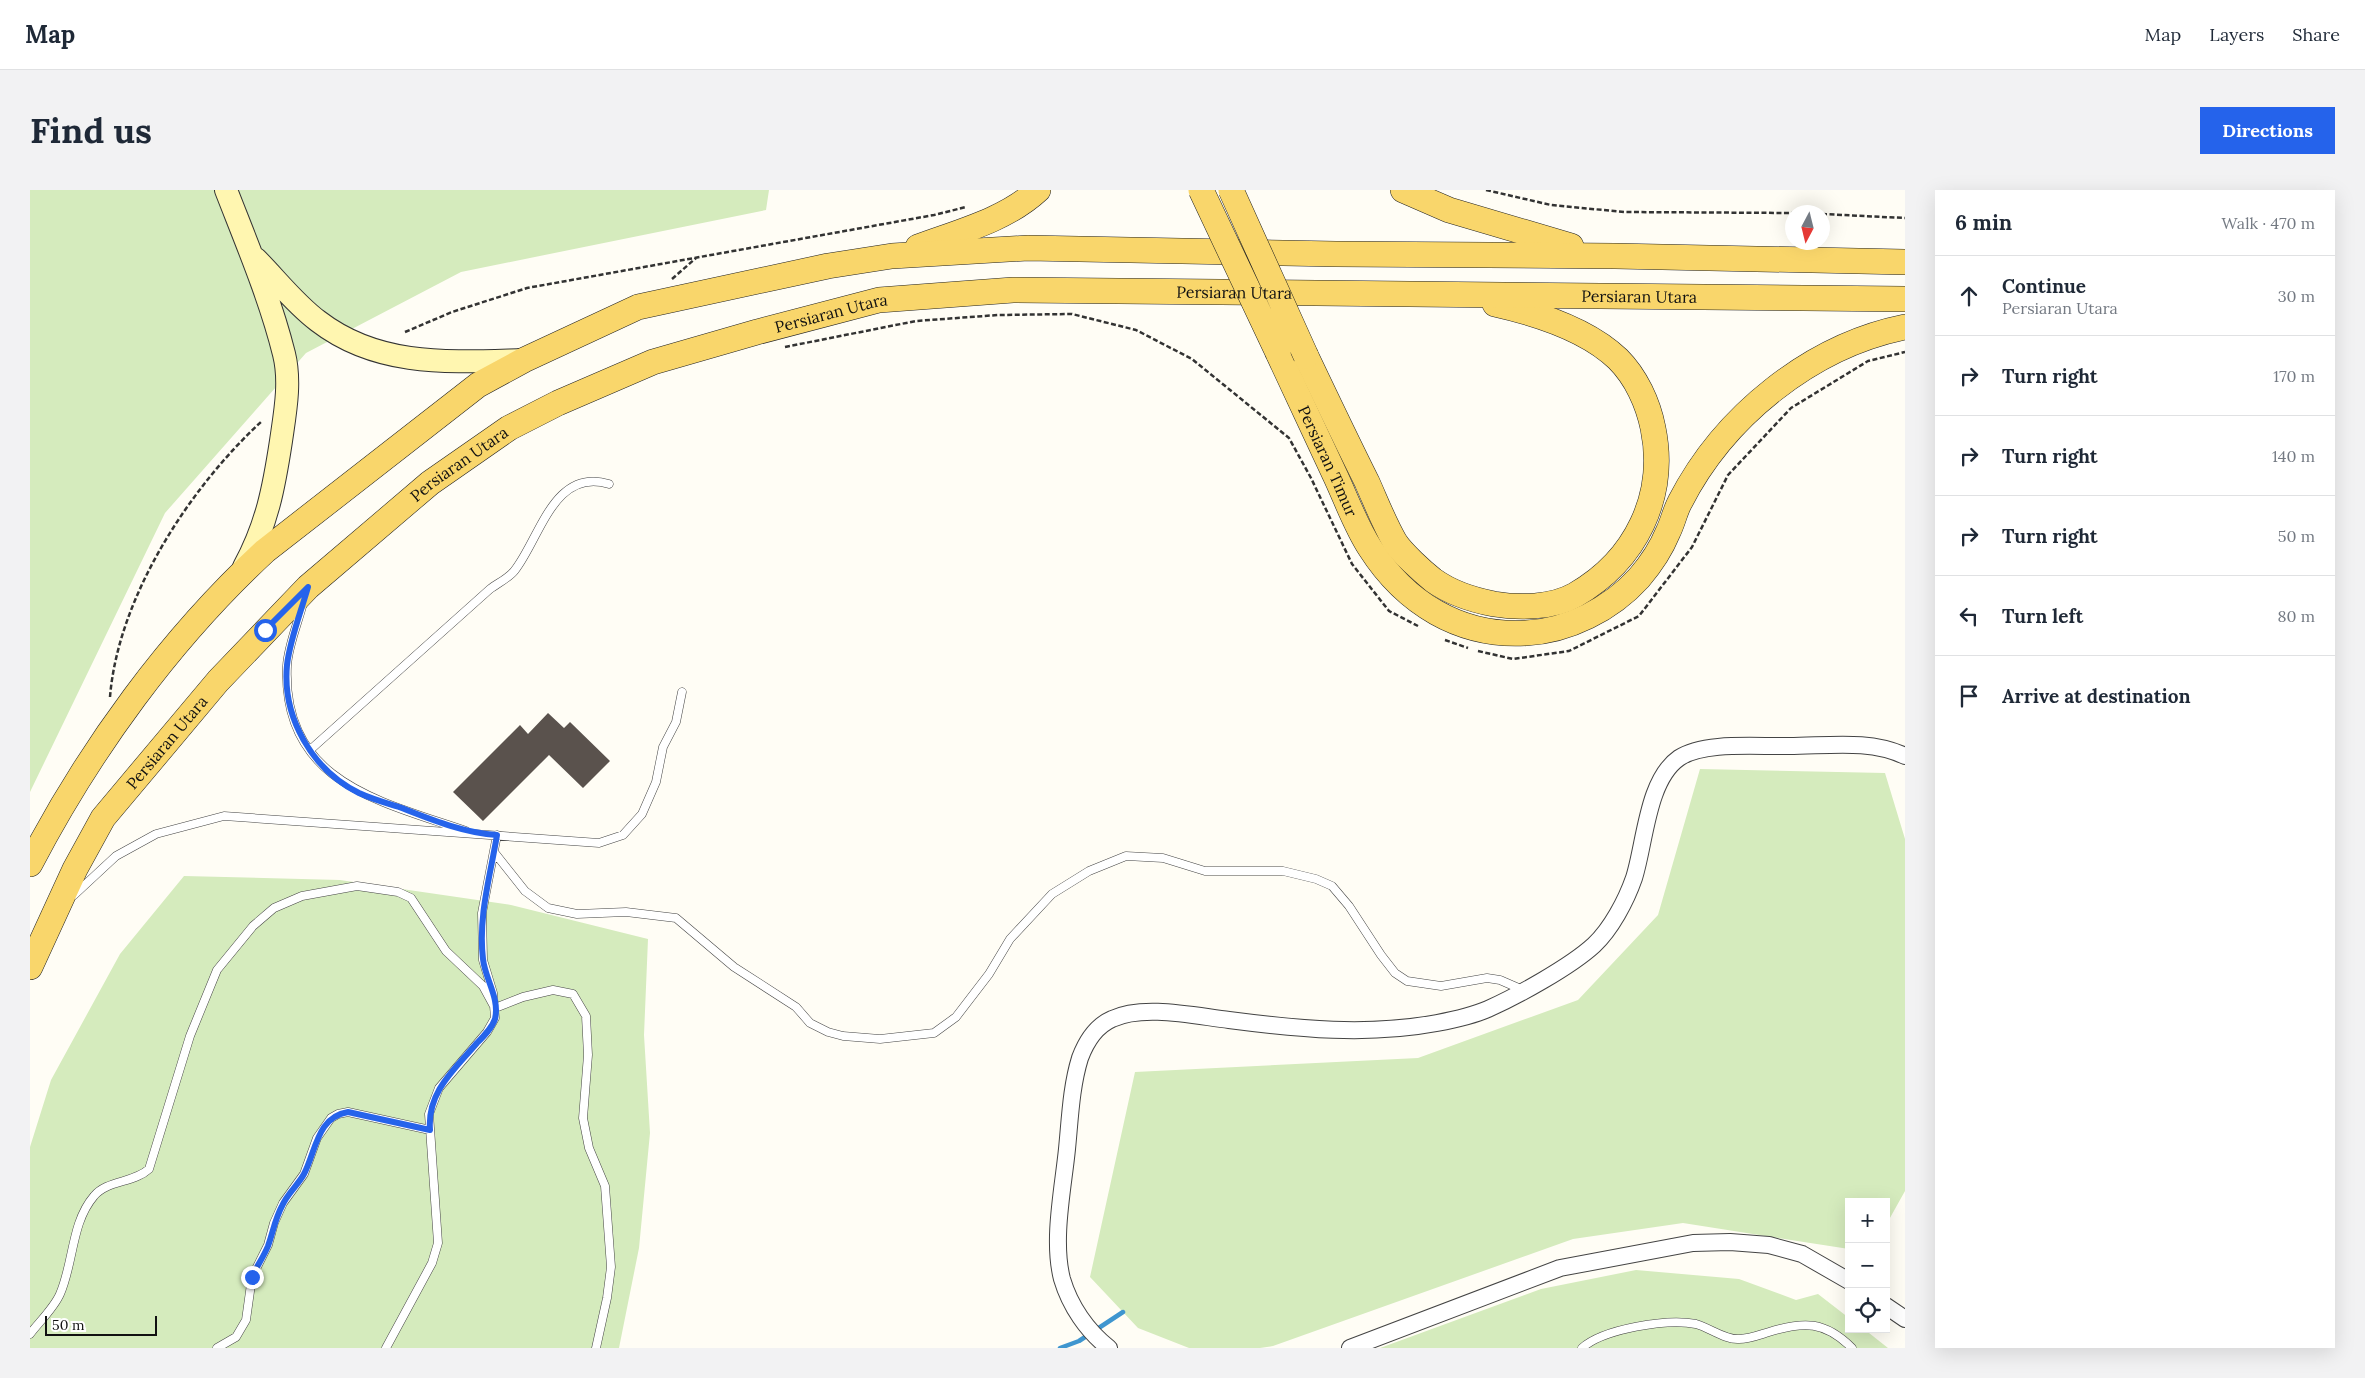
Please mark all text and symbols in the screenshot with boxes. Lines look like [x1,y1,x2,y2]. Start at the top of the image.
text: Map [25,19,75,50]
text: Map [2145,23,2181,46]
text: Layers [2209,23,2264,46]
text: Share [2292,23,2340,46]
button: Directions [2200,107,2335,154]
text: Find us [30,108,152,153]
north arrow [1785,205,1830,250]
text: 6 min [1955,209,2012,236]
text: Walk · 470 m [2222,213,2315,233]
text: Continue [2002,274,2086,298]
street label: Persiaran Utara [1176,282,1292,303]
icon: ahead [1955,282,1983,310]
street label: Persiaran Utara [1581,286,1697,307]
text: 30 m [2278,286,2315,306]
street label: Persiaran Utara [773,289,888,337]
text: Persiaran Utara [2002,298,2118,318]
icon: right [1955,362,1983,390]
text: Turn right [2002,364,2098,388]
text: 170 m [2273,366,2315,386]
street label: Persiaran Timur [1294,402,1362,520]
street label: Persiaran Utara [406,422,512,506]
icon: right [1955,442,1983,470]
text: Turn right [2002,444,2098,468]
text: 140 m [2272,446,2315,466]
icon: right [1955,522,1983,550]
text: Turn right [2002,524,2098,548]
text: 50 m [2278,526,2315,546]
icon: left [1955,602,1983,630]
text: Turn left [2002,604,2083,628]
text: 80 m [2278,606,2315,626]
route start [254,619,277,642]
icon: arrive [1955,682,1983,710]
text: Arrive at destination [2002,684,2191,708]
street label: Persiaran Utara [122,691,212,793]
map controls [1845,1198,1890,1333]
button: + [1845,1198,1890,1243]
button: − [1845,1243,1890,1288]
route end [241,1266,264,1289]
button: locate [1845,1288,1890,1333]
scale bar [45,1313,158,1336]
text: 50 m [52,1316,85,1334]

